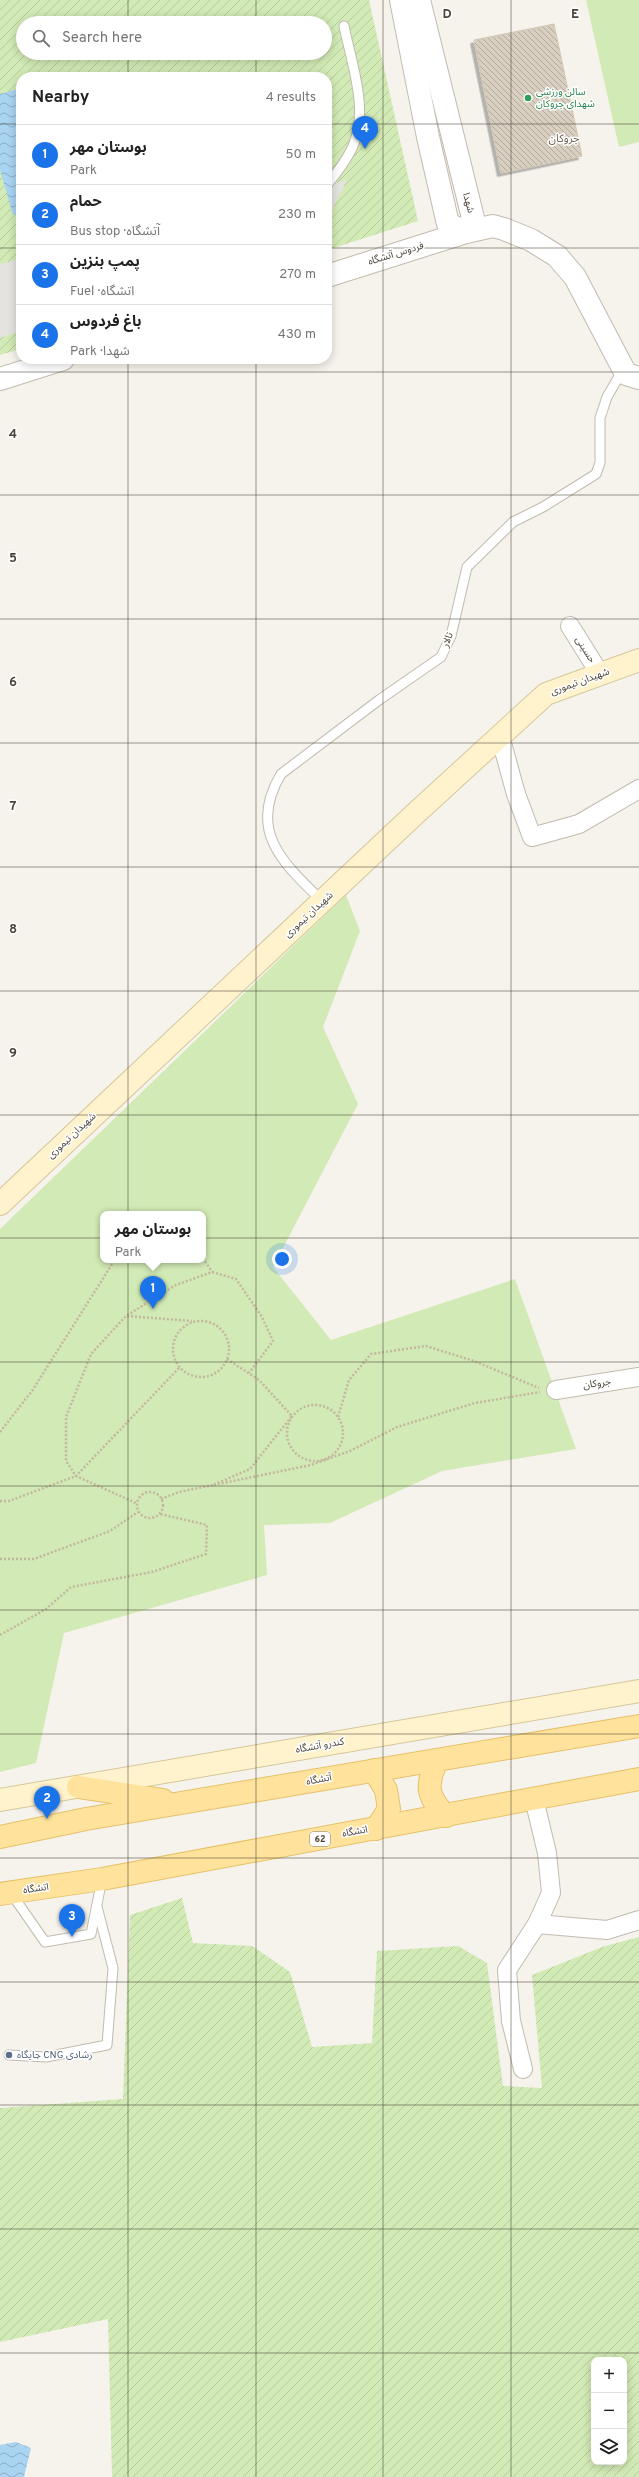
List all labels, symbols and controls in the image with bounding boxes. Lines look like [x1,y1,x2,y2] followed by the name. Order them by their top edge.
[442,7,452,23] text: D
[571,7,579,23] text: E
[16,16,332,60] search box
[30,27,52,49] icon: search
[62,29,142,48] text: Search here
[536,86,595,111] place label: سالن ورزشی شهدای جروکان
[32,87,89,109] text: Nearby
[266,90,316,106] text: 4 results
[523,93,533,103] marker: سالن ورزشی شهدای جروکان
[352,116,378,149] pin: 4
[548,132,580,146] district label: جروکان
[70,139,147,158] text: بوستان مهر
[42,147,48,163] text: 1
[286,147,316,163] text: 50 m
[70,163,97,179] text: Park
[459,191,477,215] street label: شهدا
[70,193,102,212] text: حمام
[41,207,49,223] text: 2
[278,207,316,223] text: 230 m
[70,224,160,240] text: Bus stop · آتشگاه
[367,239,426,269] street label: فردوس آتشگاه
[70,253,140,272] text: پمپ بنزین
[41,267,49,283] text: 3
[279,267,316,283] text: 270 m
[70,284,134,300] text: Fuel · اتشگاه
[70,313,141,332] text: باغ فردوس
[41,327,49,343] text: 4
[278,327,316,343] text: 430 m
[70,344,130,360] text: Park · شهدا
[9,427,17,443] text: 4
[9,551,17,567] text: 5
[439,630,457,650] street label: تالار
[572,634,598,666] street label: حسینی
[549,665,612,699] street label: شهیدان تیموری
[9,675,17,691] text: 6
[10,799,17,815] text: 7
[282,889,336,941] street label: شهیدان تیموری
[9,922,17,938] text: 8
[9,1046,17,1062] text: 9
[45,1110,99,1162] street label: شهیدان تیموری
[100,1211,206,1263] popup
[115,1221,191,1240] text: بوستان مهر
[115,1245,142,1261] text: Park
[272,1249,292,1269] your location
[140,1276,166,1309] pin: 1
[582,1376,612,1392] street label: جروکان
[295,1735,346,1757] street label: کندرو آتشگاه
[305,1771,334,1789] street label: آتشگاه
[34,1786,60,1819] pin: 2
[341,1823,369,1841] street label: اتشگاه
[310,1832,330,1846] road number: 62
[22,1881,50,1897] street label: اتشگاه
[59,1904,85,1937] pin: 3
[17,2049,93,2062] place label: جایگاه CNG رشادی
[4,2050,14,2060] marker: جایگاه CNG رشادی
[591,2357,627,2465] map controls
[591,2357,627,2393] button: +
[591,2393,627,2429] button: −
[591,2429,627,2465] button: layers

